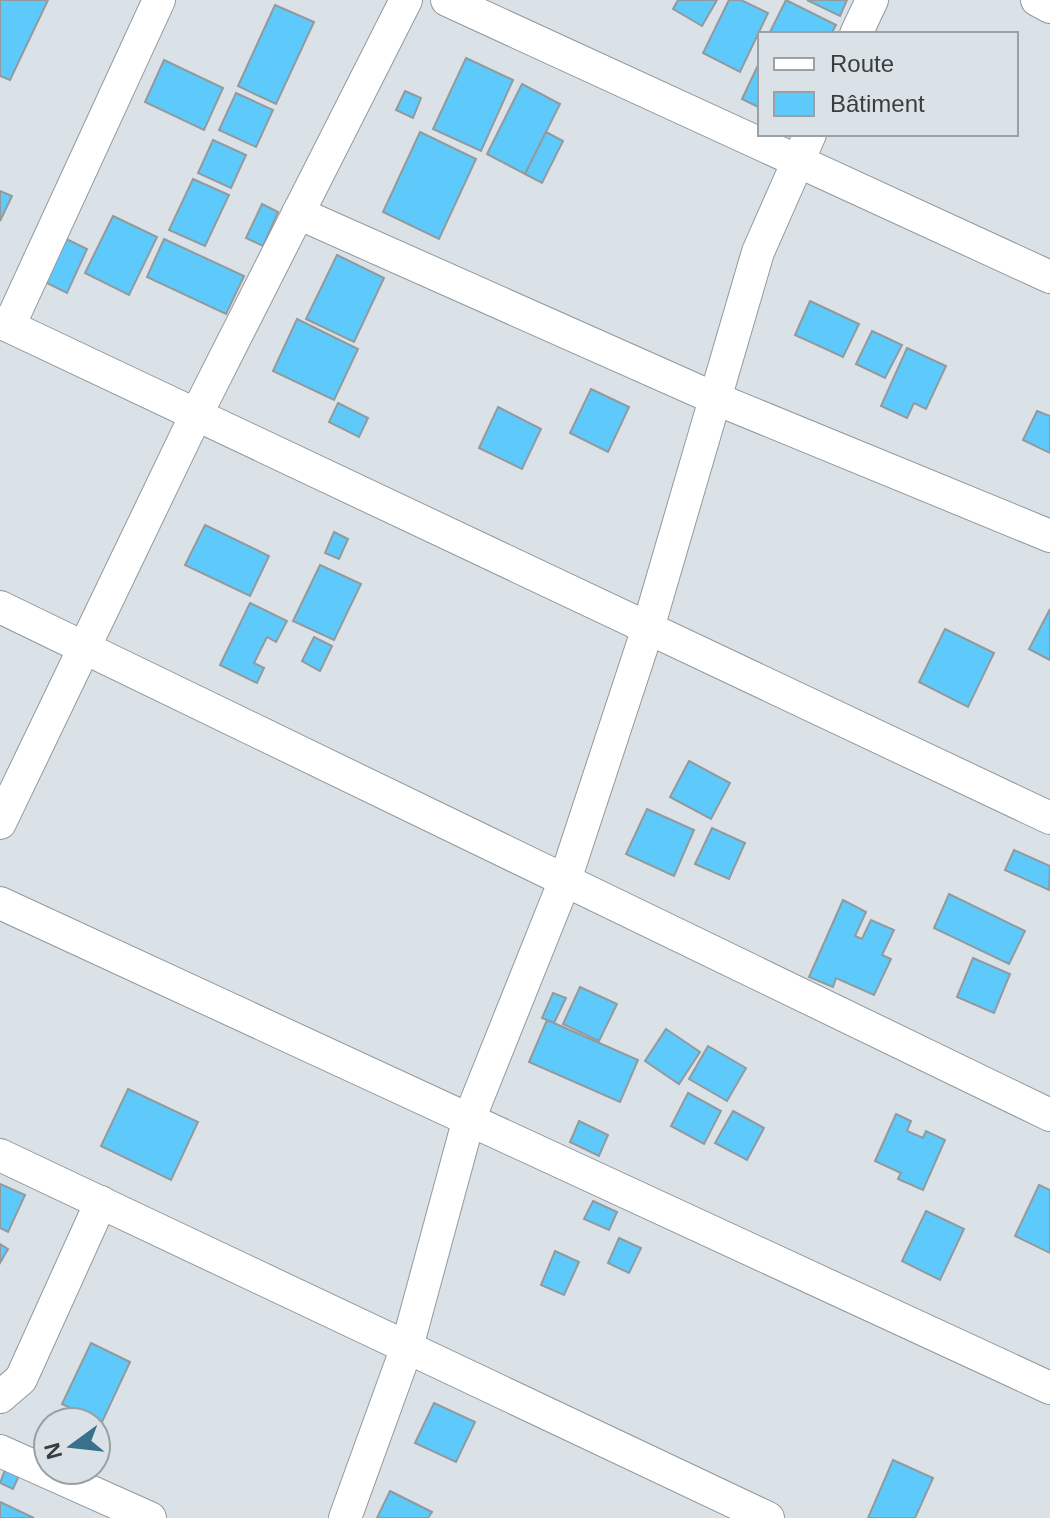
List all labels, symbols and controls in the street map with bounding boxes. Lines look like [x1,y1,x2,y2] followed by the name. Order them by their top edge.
[758,32,1018,136] legend
[830,50,894,77] text: Route
[830,90,925,117] text: Bâtiment
[32,1406,112,1486] north arrow
[39,1440,67,1462] text: N

